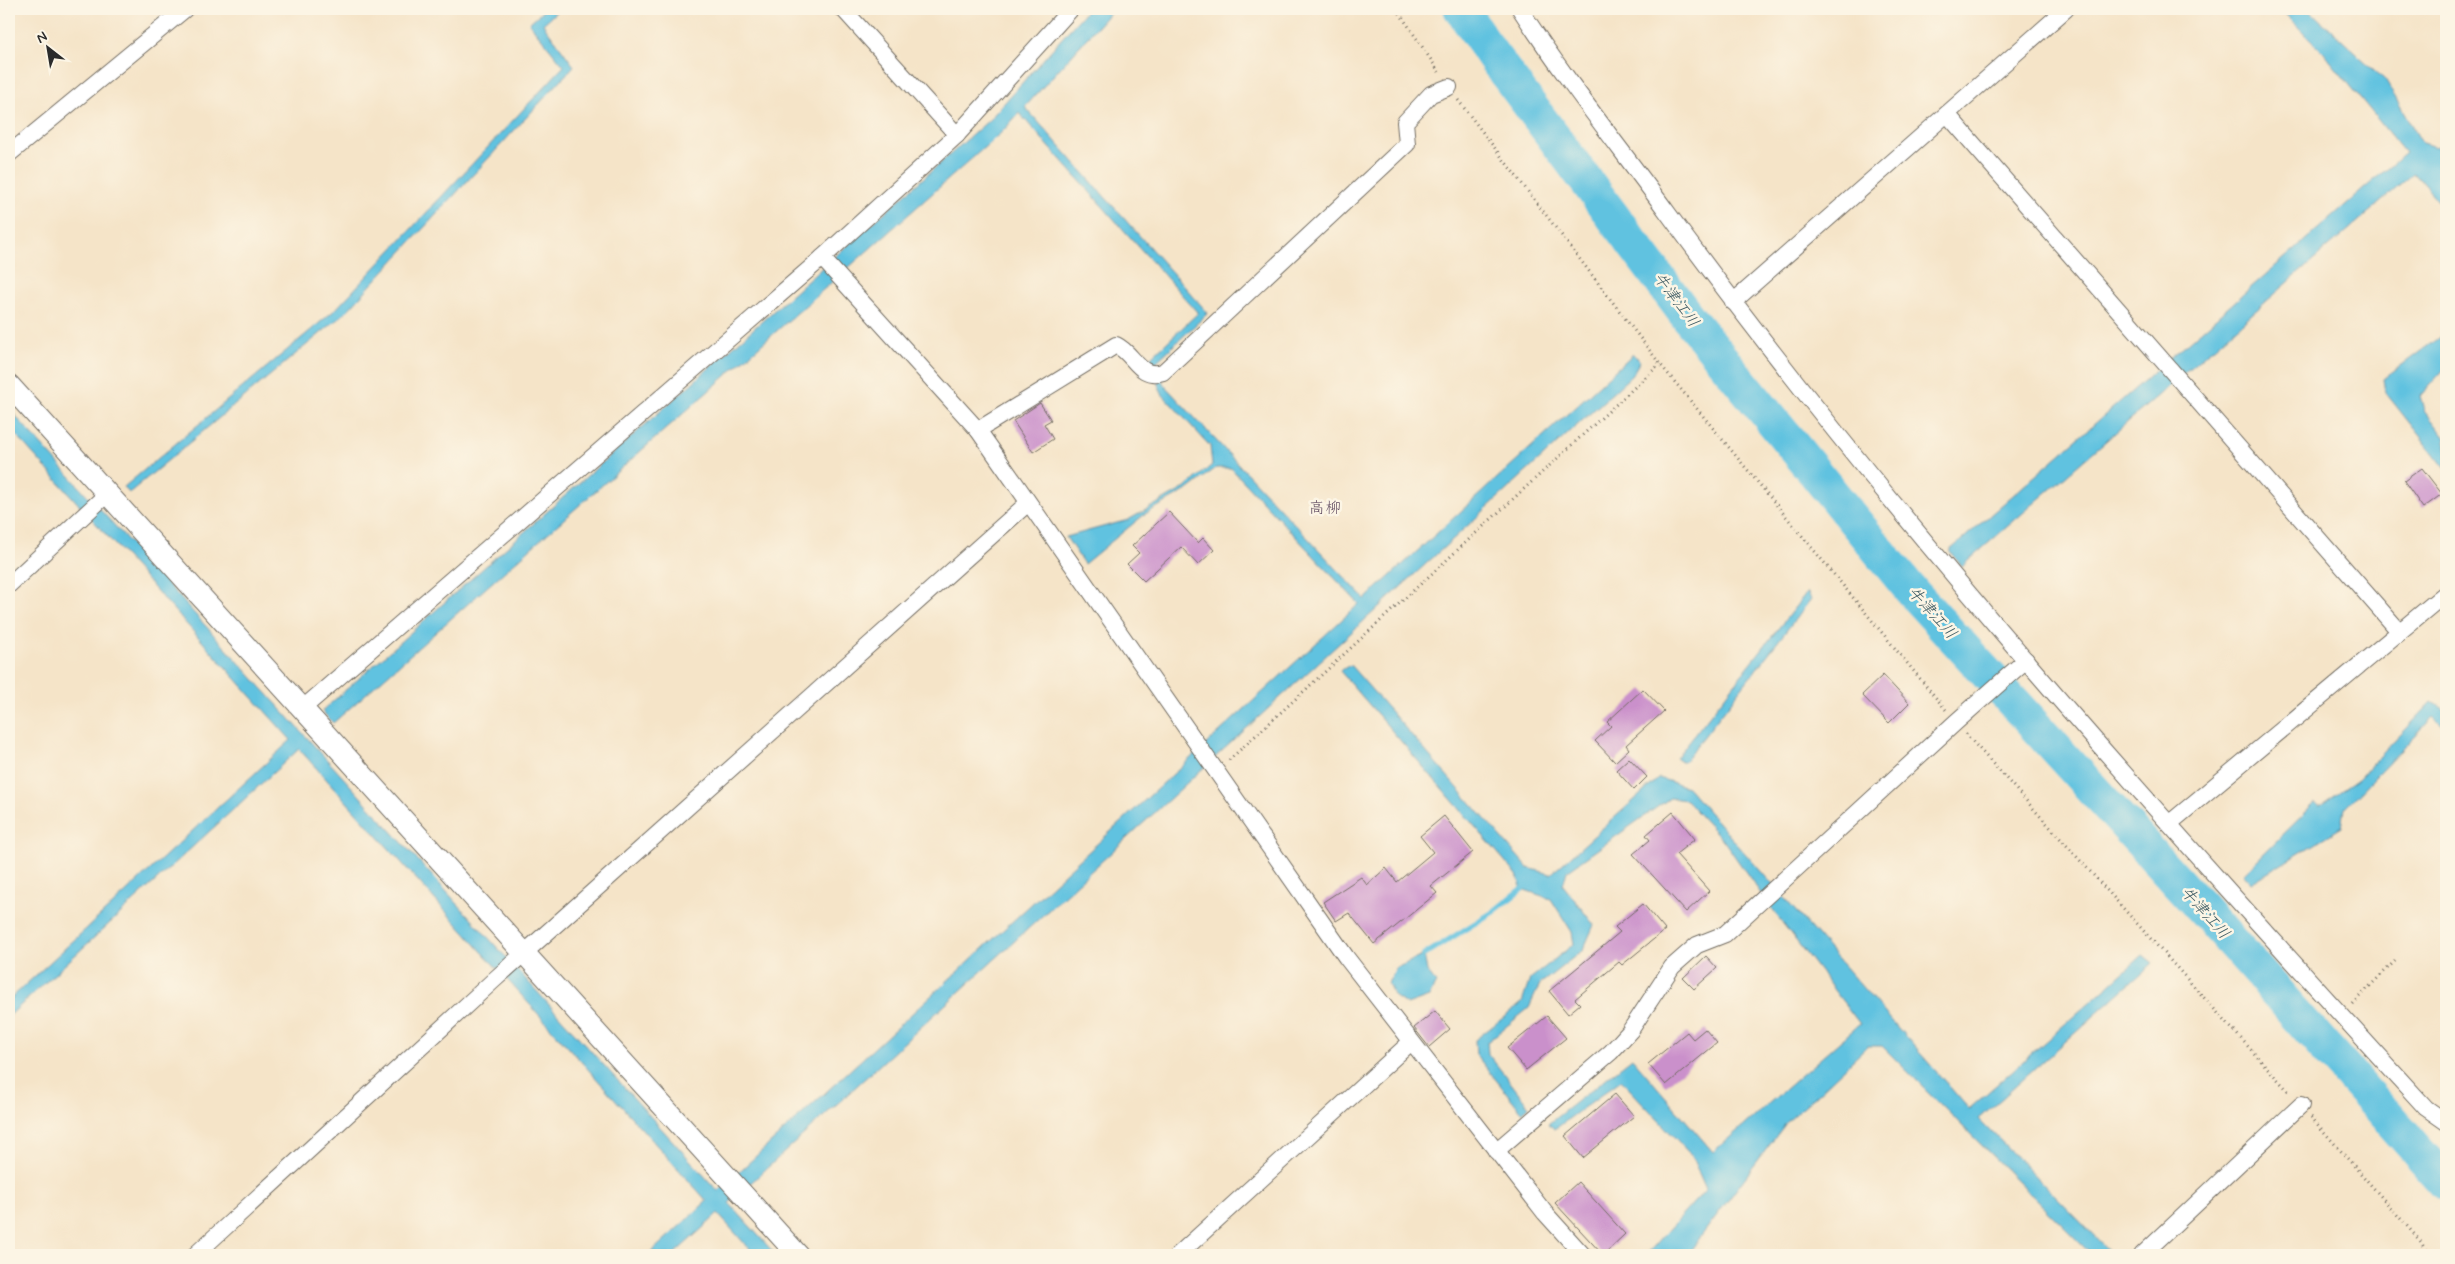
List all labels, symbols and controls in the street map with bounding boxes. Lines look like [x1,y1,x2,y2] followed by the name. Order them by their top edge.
[22,22,72,72] north arrow
[33,28,50,48] text: N
[1648,268,1704,332] water label: 牛津江川
[1309,498,1341,519] district label: 高柳
[1903,582,1961,644] water label: 牛津江川
[2176,882,2234,944] water label: 牛津江川

